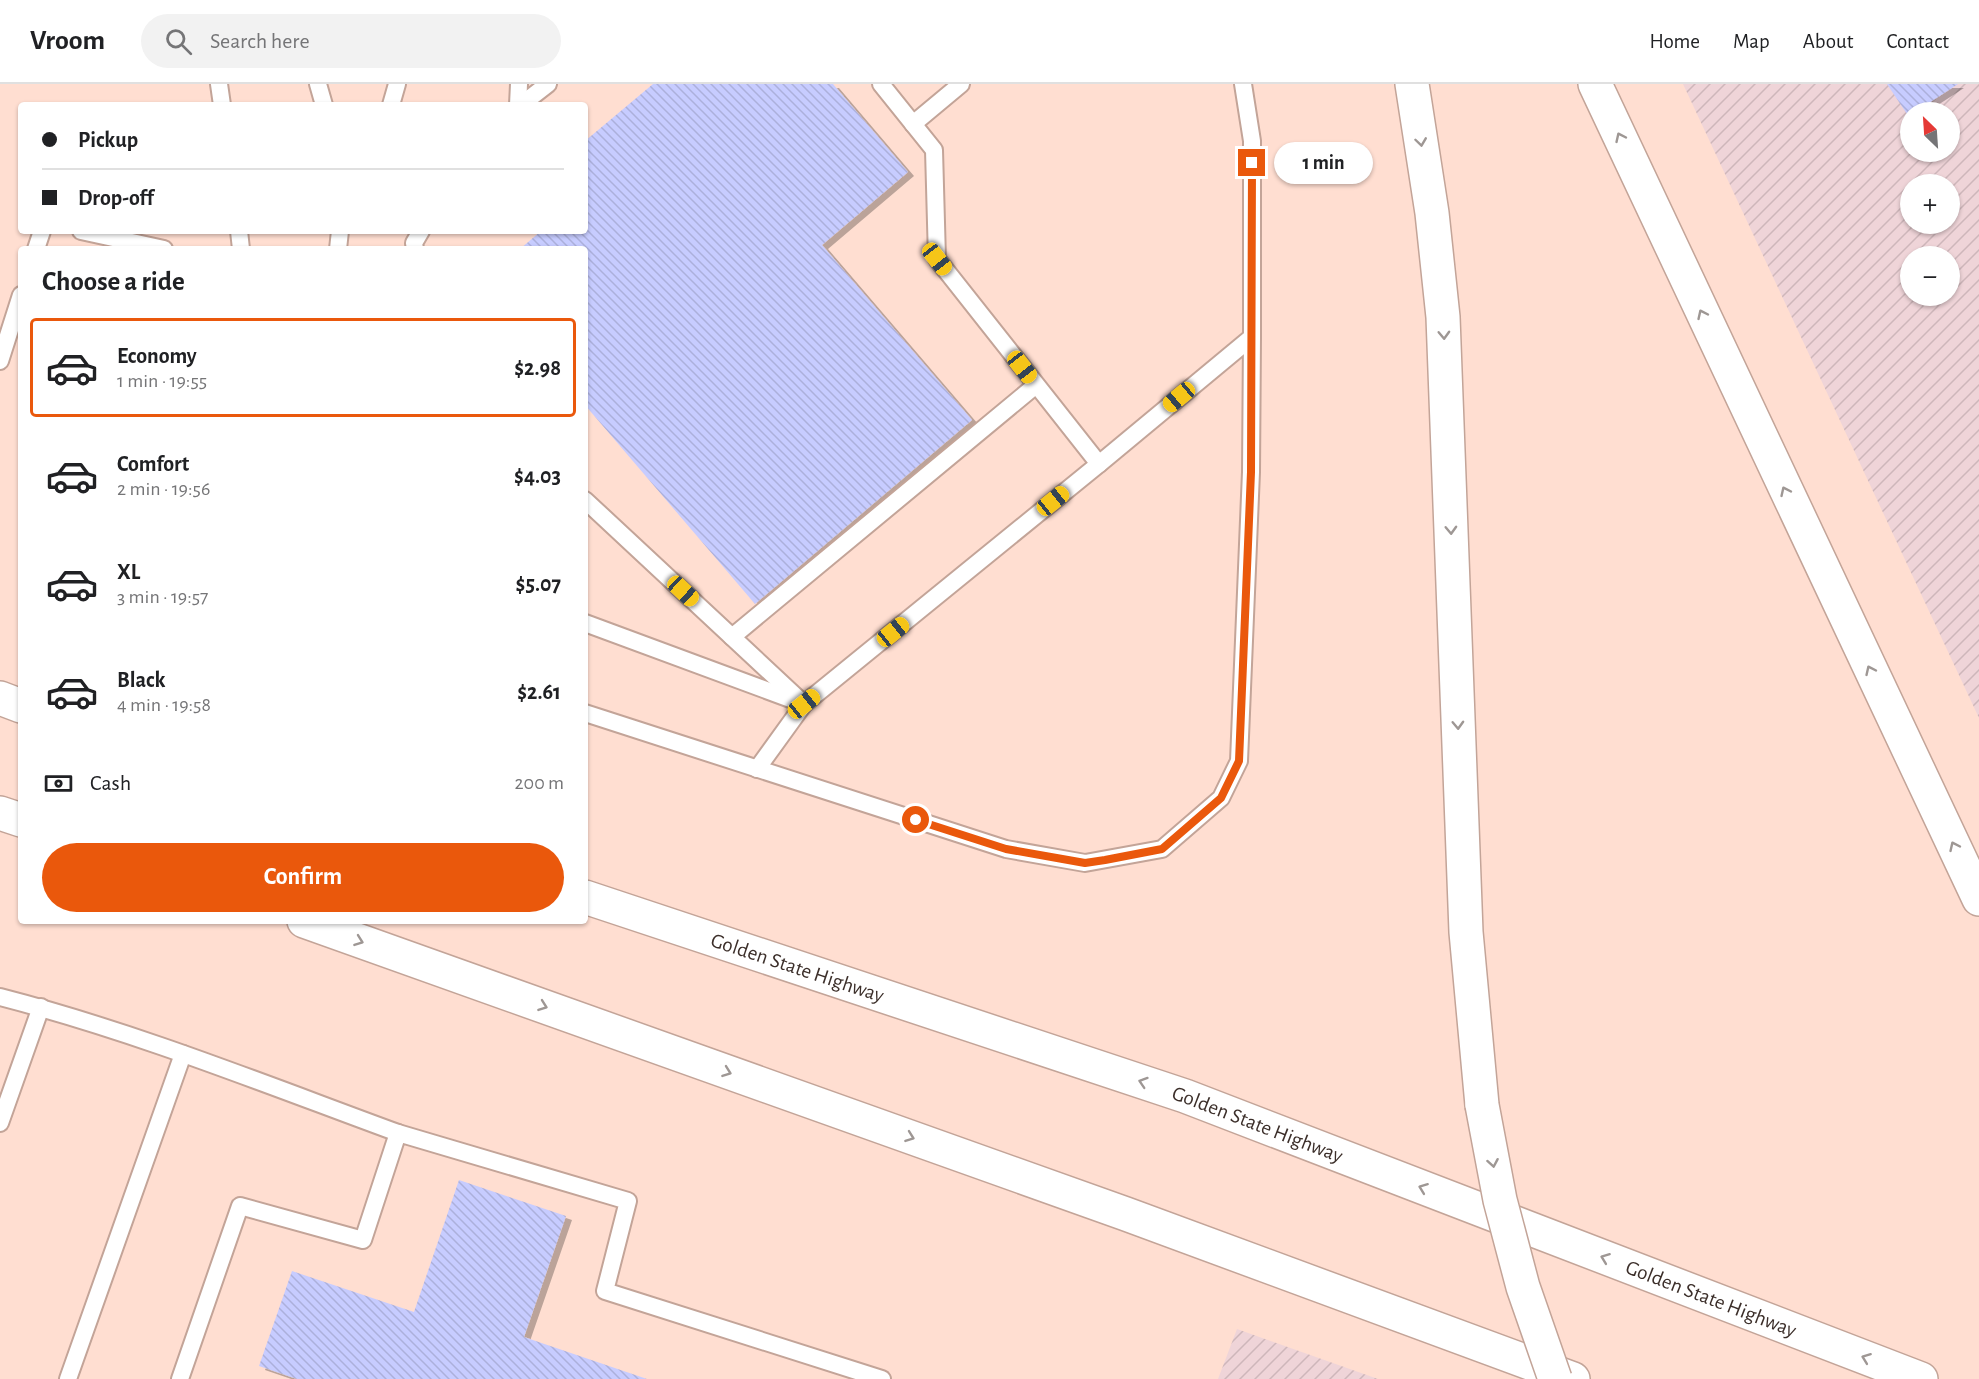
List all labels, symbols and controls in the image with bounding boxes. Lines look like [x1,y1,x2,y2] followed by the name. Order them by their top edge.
[141,14,561,68] search box
[162,25,195,58] icon: search
[30,27,105,55] text: Vroom
[210,30,310,52] text: Search here
[1649,31,1700,52] text: Home
[1733,31,1770,52] text: Map
[1803,31,1853,52] text: About
[1886,31,1949,52] text: Contact
[1900,102,1960,162] north arrow
[1900,102,1960,306] map controls
[78,129,138,151] text: Pickup
[1615,133,1627,144] one-way arrow
[1415,137,1427,146] one-way arrow
[1273,142,1372,184] callout: 1 min
[1238,149,1265,176] route end
[1302,153,1345,173] text: 1 min
[1900,174,1960,234] button: +
[78,187,154,209] text: Drop-off
[919,239,955,279] car
[1900,246,1960,306] button: −
[42,268,185,295] text: Choose a ride
[1698,309,1710,320] one-way arrow
[1437,331,1450,340] one-way arrow
[45,341,99,395] icon: car
[117,345,197,367] text: Economy
[1004,347,1040,387] car
[514,357,561,379] text: $2.98
[117,371,207,391] text: 1 min · 19:55
[1159,379,1199,415] car
[45,449,99,503] icon: car
[117,453,189,475] text: Comfort
[514,465,561,487] text: $4.03
[117,479,210,499] text: 2 min · 19:56
[1033,483,1073,519] car
[1780,486,1792,497] one-way arrow
[1445,526,1457,535] one-way arrow
[45,557,99,611] icon: car
[117,561,140,583] text: XL
[664,572,702,610] car
[516,573,561,595] text: $5.07
[117,587,208,607] text: 3 min · 19:57
[873,614,913,650] car
[45,665,99,719] icon: car
[1865,665,1877,676] one-way arrow
[117,669,165,691] text: Black
[517,681,561,703] text: $2.61
[784,686,824,722] car
[117,695,211,715] text: 4 min · 19:58
[1452,721,1465,730] one-way arrow
[42,767,75,800] icon: cash
[90,772,131,794] text: Cash
[514,773,564,793] text: 200 m
[902,806,929,833] route start
[1949,841,1961,852] one-way arrow
[42,843,564,912] button: Confirm
[708,929,887,1006] street label: Golden State Highway
[353,933,364,946] one-way arrow
[537,999,548,1012] one-way arrow
[721,1064,731,1077] one-way arrow
[1138,1077,1149,1089] one-way arrow
[1170,1082,1346,1166] street label: Golden State Highway
[904,1129,915,1142] one-way arrow
[1486,1157,1499,1167] one-way arrow
[1419,1183,1430,1195] one-way arrow
[1601,1253,1611,1266] one-way arrow
[1623,1256,1800,1341] street label: Golden State Highway
[1861,1353,1872,1365] one-way arrow

